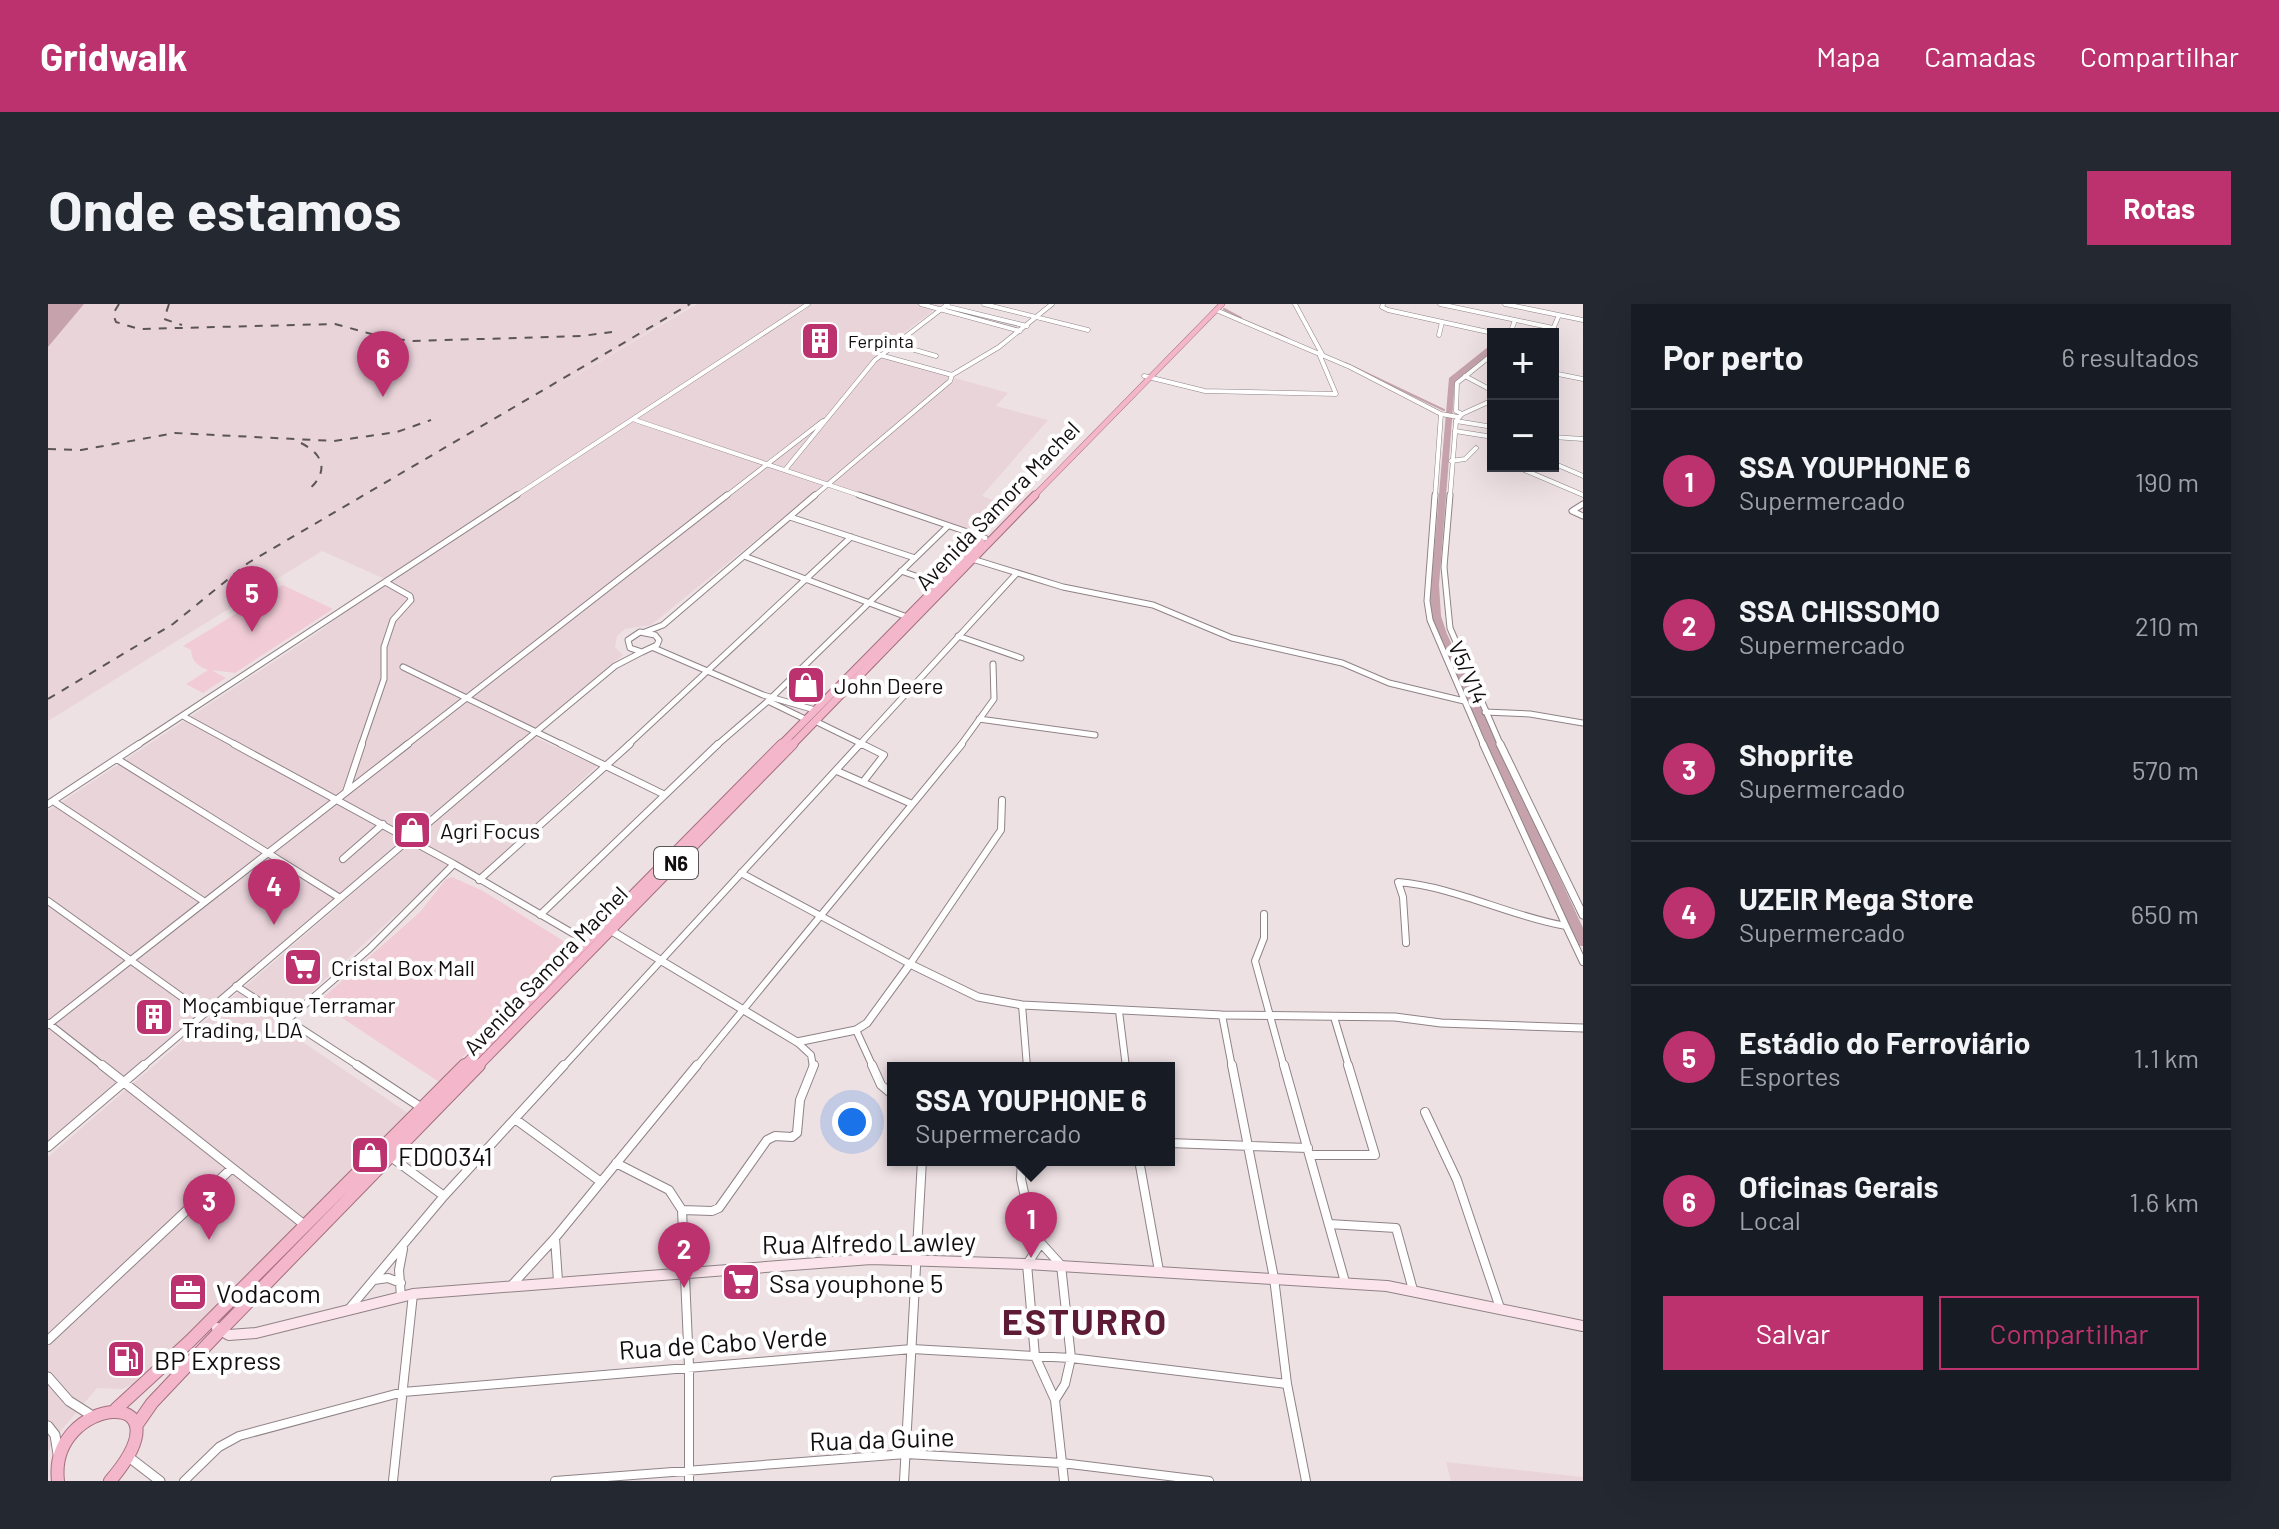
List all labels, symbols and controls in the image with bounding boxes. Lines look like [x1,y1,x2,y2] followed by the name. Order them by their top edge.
[40,33,187,79] text: Gridwalk
[1816,39,1880,73] text: Mapa
[1924,39,2036,73] text: Camadas
[2080,39,2239,73] text: Compartilhar
[2087,171,2231,245] button: Rotas
[48,175,402,242] text: Onde estamos
[799,320,841,362] building icon: Ferpinta
[1487,328,1559,472] map controls
[1487,328,1559,400] button: +
[848,330,914,352] place label: Ferpinta
[357,331,409,397] pin: 6
[1663,336,1804,377] text: Por perto
[2061,341,2199,372] text: 6 resultados
[1487,400,1559,472] button: −
[910,415,1084,595] street label: Avenida Samora Machel
[1739,448,1971,484] text: SSA YOUPHONE 6
[1684,466,1694,497] text: 1
[2135,466,2199,497] text: 190 m
[1739,484,1905,515] text: Supermercado
[226,566,278,632] pin: 5
[1739,592,1940,628] text: SSA CHISSOMO
[1682,610,1696,641] text: 2
[2135,610,2199,641] text: 210 m
[1739,628,1905,659] text: Supermercado
[1444,637,1494,707] street label: V5/V14
[785,664,827,706] shop icon: John Deere
[834,672,943,698] place label: John Deere
[1739,736,1854,772] text: Shoprite
[1682,754,1696,785] text: 3
[2132,754,2199,785] text: 570 m
[1739,772,1905,803] text: Supermercado
[391,809,433,851] shop icon: Agri Focus
[440,817,540,843] place label: Agri Focus
[654,847,698,879] road number: N6
[248,859,300,925] pin: 4
[458,880,632,1060] street label: Avenida Samora Machel
[1739,880,1974,916] text: UZEIR Mega Store
[1681,898,1697,929] text: 4
[2131,898,2199,929] text: 650 m
[1739,916,1905,947] text: Supermercado
[282,946,324,988] supermarket icon: Cristal Box Mall
[331,954,475,980] place label: Cristal Box Mall
[182,991,396,1042] place label: Moçambique Terramar Trading, LDA
[133,996,175,1038] building icon: Moçambique Terramar Trading, LDA
[1739,1024,2031,1060] text: Estádio do Ferroviário
[1682,1042,1696,1073] text: 5
[2134,1042,2199,1073] text: 1.1 km
[1739,1060,1841,1091] text: Esportes
[887,1062,1175,1166] popup
[915,1081,1147,1117] text: SSA YOUPHONE 6
[832,1102,872,1142] your location
[915,1117,1082,1148] text: Supermercado
[349,1134,391,1176] shop icon: FD00341
[398,1140,493,1171] place label: FD00341
[1739,1168,1939,1204] text: Oficinas Gerais
[183,1174,235,1240] pin: 3
[1682,1186,1696,1217] text: 6
[2130,1186,2199,1217] text: 1.6 km
[1005,1192,1057,1258] pin: 1
[1739,1204,1801,1235] text: Local
[658,1222,710,1288] pin: 2
[762,1225,976,1259] street label: Rua Alfredo Lawley
[720,1261,762,1303] supermarket icon: Ssa youphone 5
[769,1267,943,1298] place label: Ssa youphone 5
[167,1271,209,1313] office icon: Vodacom
[216,1277,321,1308] place label: Vodacom
[1663,1296,1923,1370] button: Salvar
[1939,1296,2199,1370] button: Compartilhar
[1002,1299,1168,1342] district label: ESTURRO
[618,1319,828,1365] street label: Rua de Cabo Verde
[105,1338,147,1380] fuel station icon: BP Express
[154,1344,281,1375] place label: BP Express
[809,1420,955,1456] street label: Rua da Guine

